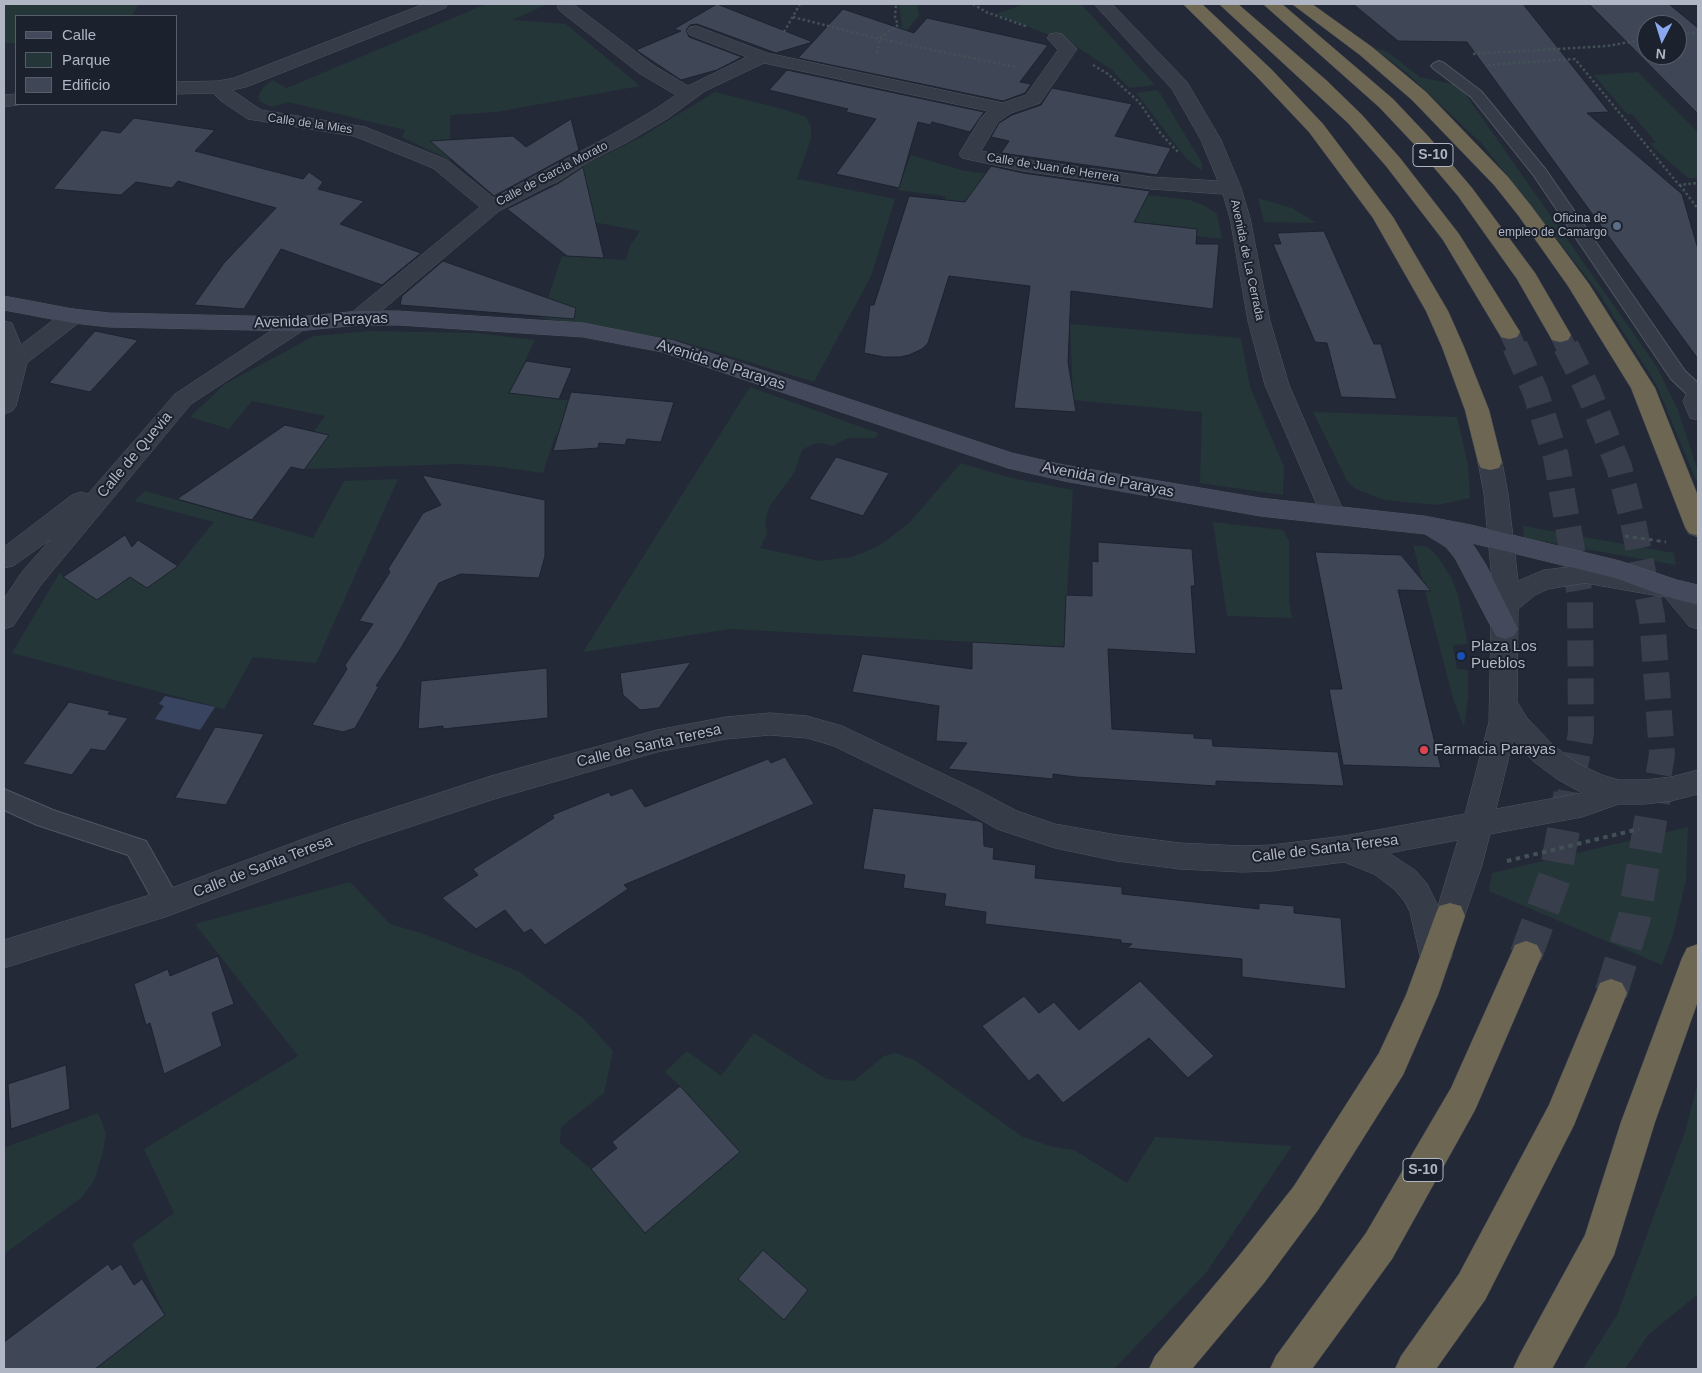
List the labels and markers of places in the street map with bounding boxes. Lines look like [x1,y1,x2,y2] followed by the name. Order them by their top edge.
[1498,212,1607,240] place label: Oficina de empleo de Camargo
[1611,220,1623,232] marker: Oficina de empleo de Camargo
[1471,638,1537,673] place label: Plaza Los Pueblos
[1455,650,1467,662] marker: Plaza Los Pueblos
[1434,741,1556,759] place label: Farmacia Parayas
[1418,744,1430,756] marker: Farmacia Parayas

